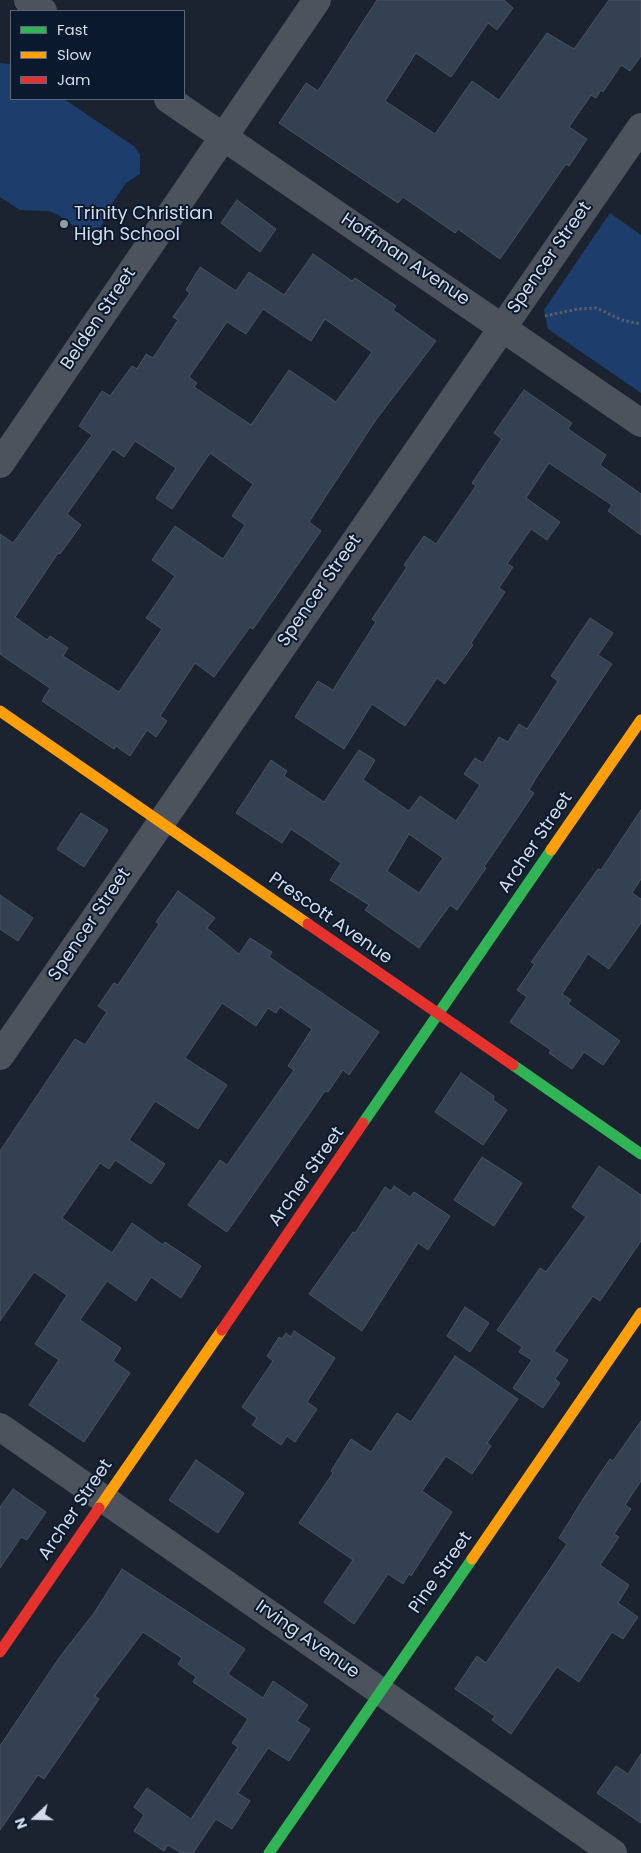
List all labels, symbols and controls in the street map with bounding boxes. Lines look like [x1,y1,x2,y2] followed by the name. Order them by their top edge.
[10,10,185,100] legend
[57,19,88,40] text: Fast
[57,44,91,65] text: Slow
[57,69,91,90] text: Jam
[503,198,597,318] street label: Spencer Street
[74,203,213,245] place label: Trinity Christian High School
[337,209,473,311] street label: Hoffman Avenue
[58,218,70,230] marker: Trinity Christian High School
[57,264,141,374] street label: Belden Street
[273,531,367,651] street label: Spencer Street
[494,789,578,897] street label: Archer Street
[44,864,136,986] street label: Spencer Street
[264,868,396,970] street label: Prescott Avenue
[265,1123,349,1231] street label: Archer Street
[34,1456,118,1564] street label: Archer Street
[405,1528,477,1618] street label: Pine Street
[251,1596,363,1684] street label: Irving Avenue
[10,1793,60,1843] north arrow
[10,1815,32,1832] text: N

